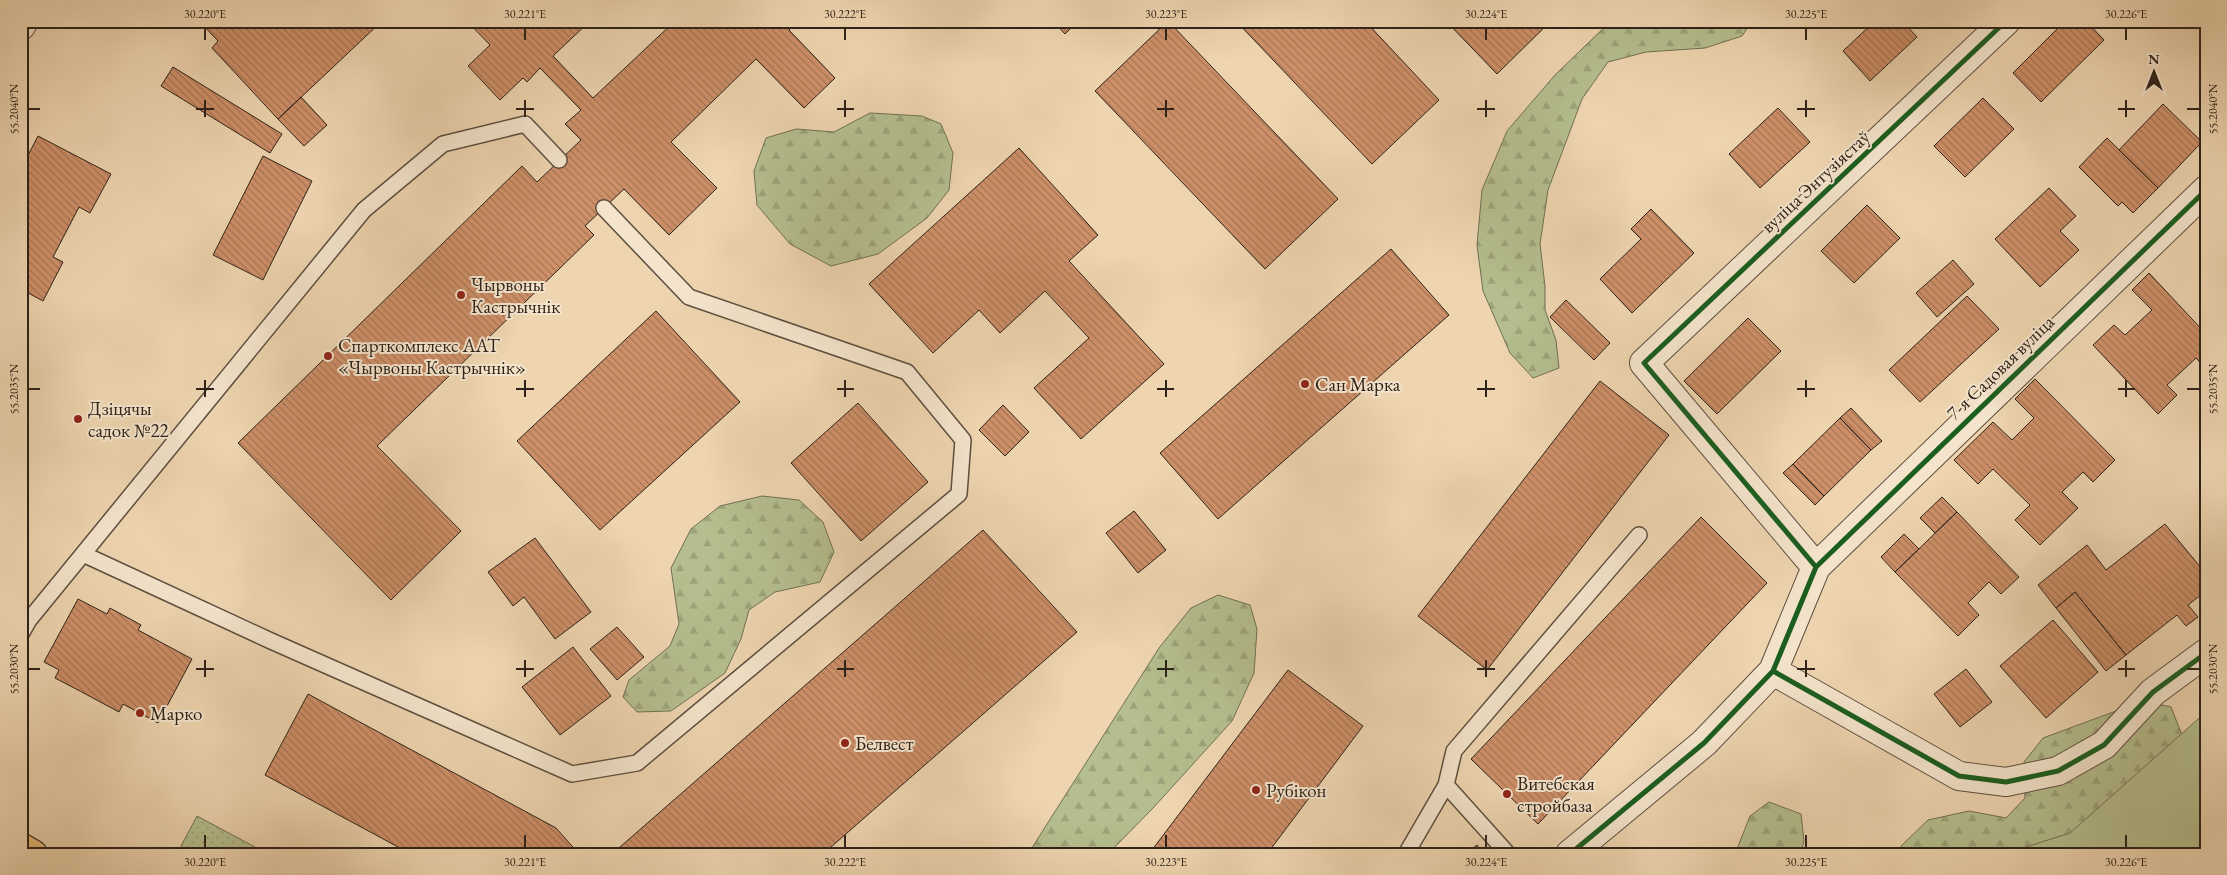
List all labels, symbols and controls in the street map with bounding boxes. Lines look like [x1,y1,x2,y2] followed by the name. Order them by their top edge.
[184,6,226,22] text: 30.220°E
[504,6,546,22] text: 30.221°E
[824,6,866,22] text: 30.222°E
[1145,6,1187,22] text: 30.223°E
[1465,6,1507,22] text: 30.224°E
[1785,6,1827,22] text: 30.225°E
[2105,6,2147,22] text: 30.226°E
[2130,48,2180,98] north arrow
[2148,50,2160,68] text: N
[6,83,22,134] text: 55.2040°N
[2205,83,2221,134] text: 55.2040°N
[1756,124,1876,238] street label: вуліца Энтузіястаў
[471,272,560,319] place label: Чырвоны Кастрычнік
[455,289,467,301] marker: Чырвоны Кастрычнік
[1941,309,2060,425] street label: 7-я Садовая вуліца
[338,333,526,380] place label: Спарткомплекс ААТ «Чырвоны Кастрычнік»
[322,350,334,362] marker: Спарткомплекс ААТ «Чырвоны Кастрычнік»
[6,363,22,414] text: 55.2035°N
[2205,363,2221,414] text: 55.2035°N
[1315,372,1401,397] place label: Сан Марка
[1299,378,1311,390] marker: Сан Марка
[88,396,169,443] place label: Дзіцячы садок №22
[72,413,84,425] marker: Дзіцячы садок №22
[6,643,22,694] text: 55.2030°N
[2205,643,2221,694] text: 55.2030°N
[150,701,202,726] place label: Марко
[134,707,146,719] marker: Марко
[855,731,914,756] place label: Белвест
[839,737,851,749] marker: Белвест
[1517,771,1595,818] place label: Витебская стройбаза
[1266,778,1327,803] place label: Рубікон
[1250,784,1262,796] marker: Рубікон
[1501,788,1513,800] marker: Витебская стройбаза
[184,854,226,870] text: 30.220°E
[504,854,546,870] text: 30.221°E
[824,854,866,870] text: 30.222°E
[1145,854,1187,870] text: 30.223°E
[1465,854,1507,870] text: 30.224°E
[1785,854,1827,870] text: 30.225°E
[2105,854,2147,870] text: 30.226°E

